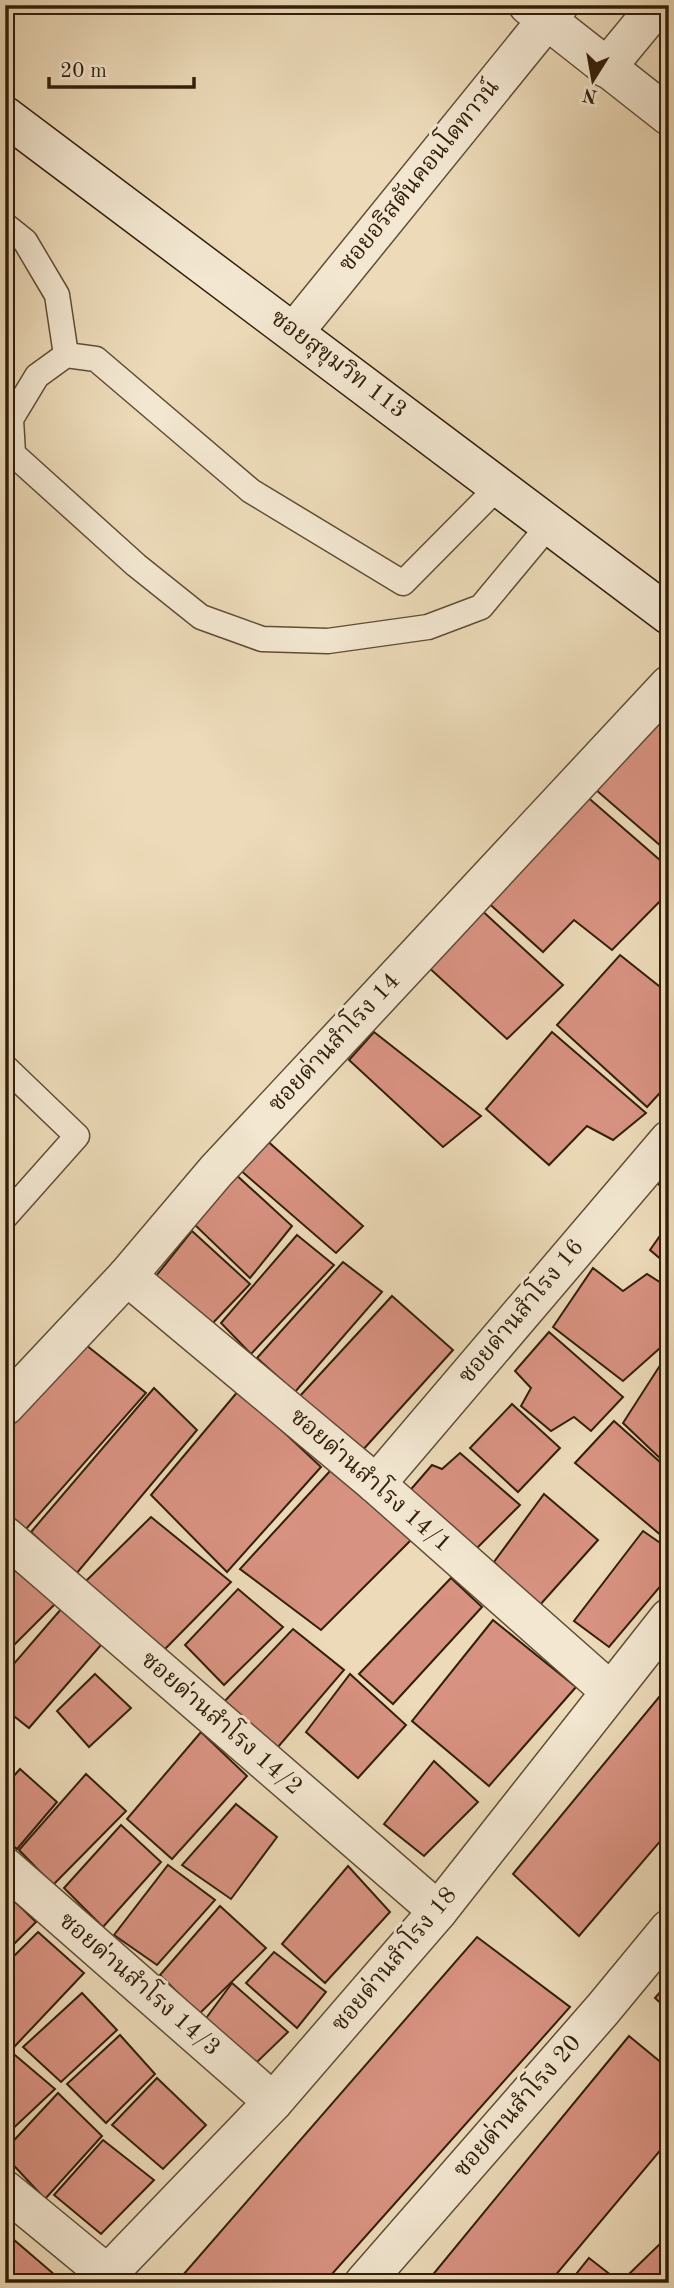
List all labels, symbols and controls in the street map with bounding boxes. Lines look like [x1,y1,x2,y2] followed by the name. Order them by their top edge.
[49,46,194,90] scale bar
[558,46,628,116] north arrow
[60,61,107,82] text: 20 m
[329,70,505,277] street label: ซอยอริสตันคอนโดทาวน์
[581,83,599,105] text: N
[265,305,412,425] street label: ซอยสุขุมวิท 113
[259,964,405,1117] street label: ซอยด่านสำโรง 14
[449,1230,589,1389] street label: ซอยด่านสำโรง 16
[285,1399,460,1557] street label: ซอยด่านสำโรง 14/1
[136,1642,311,1800] street label: ซอยด่านสำโรง 14/2
[322,1878,462,2037] street label: ซอยด่านสำโรง 18
[54,1903,229,2061] street label: ซอยด่านสำโรง 14/3
[444,2026,586,2183] street label: ซอยด่านสำโรง 20

